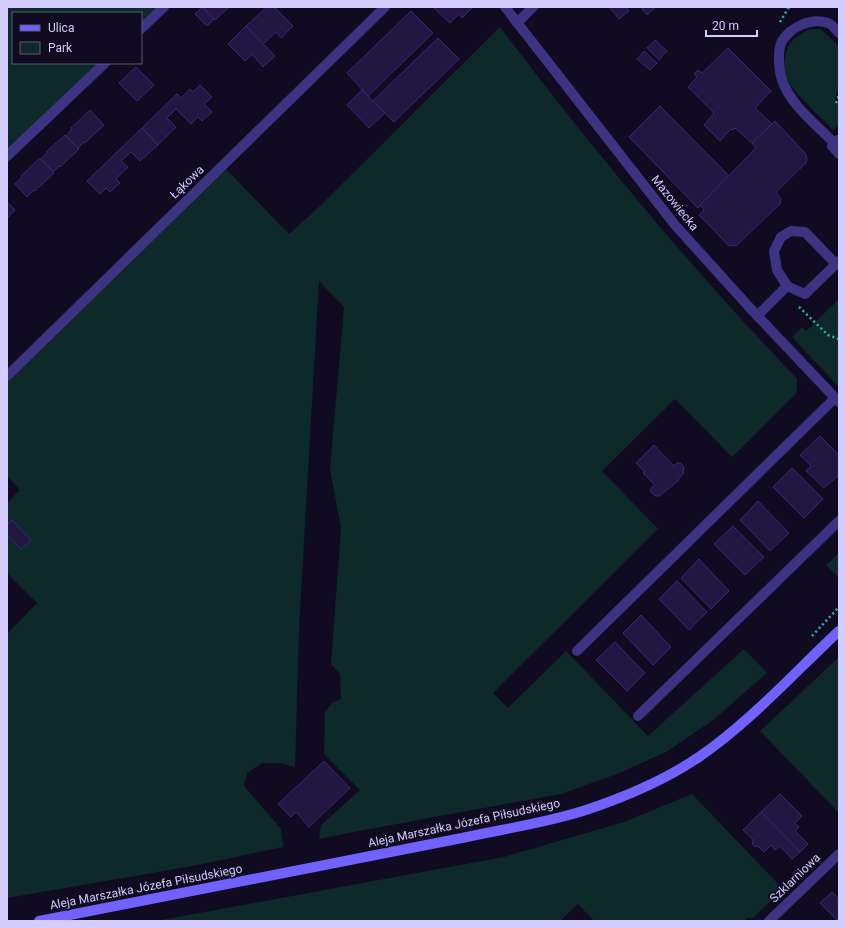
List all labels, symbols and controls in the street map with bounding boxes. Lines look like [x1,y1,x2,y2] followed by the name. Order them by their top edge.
[12,12,142,64] legend
[706,12,757,38] scale bar
[712,19,739,33] text: 20 m
[48,21,74,35] text: Ulica
[48,41,73,55] text: Park
[167,163,207,201] street label: Łąkowa
[649,173,701,233] street label: Mazowiecka
[367,796,561,850] street label: Aleja Marszałka Józefa Piłsudskiego
[767,851,823,905] street label: Szklarniowa
[49,861,244,913] street label: Aleja Marszałka Józefa Piłsudskiego

